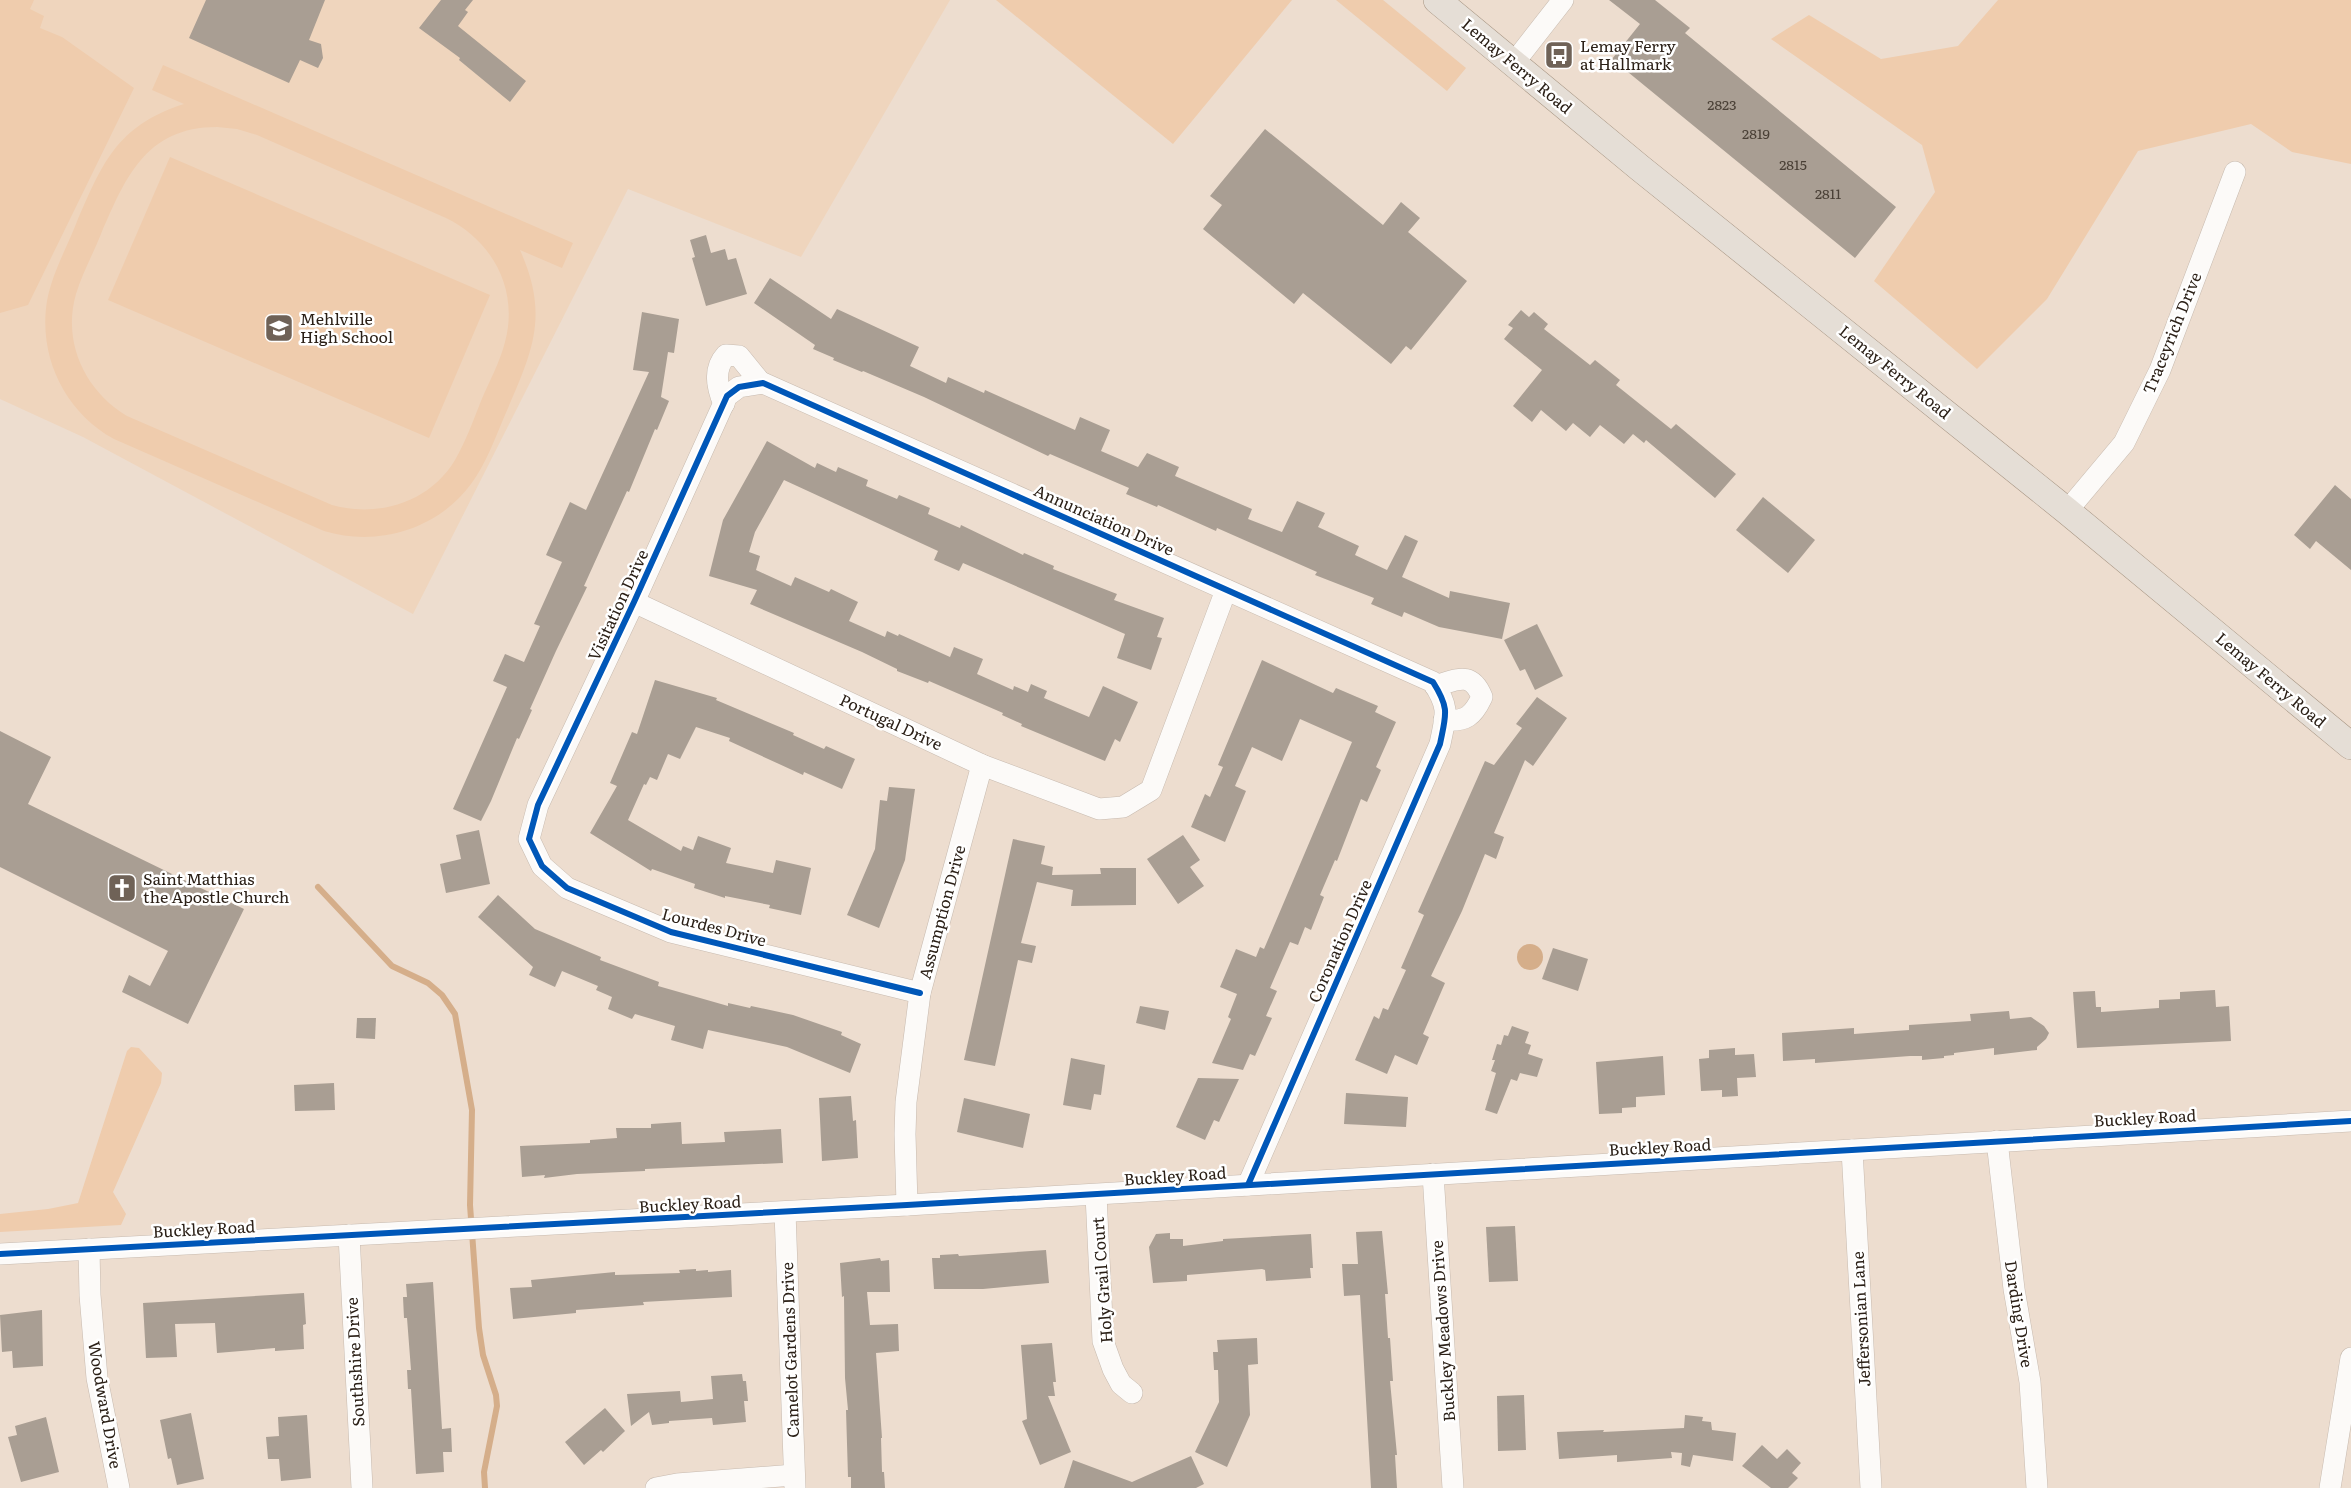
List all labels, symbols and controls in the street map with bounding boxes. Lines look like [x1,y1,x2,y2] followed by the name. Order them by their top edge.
[1457,12,1578,119] street label: Lemay Ferry Road
[1580,33,1676,75] place label: Lemay Ferry at Hallmark
[1543,39,1575,71] bus stop icon: Lemay Ferry at Hallmark
[1707,94,1737,114] house number: 2823
[1742,123,1770,143] house number: 2819
[1779,154,1807,174] house number: 2815
[1815,183,1841,203] house number: 2811
[2136,268,2206,397] street label: Traceyrich Drive
[300,306,393,348] place label: Mehlville High School
[263,312,295,344] school or university icon: Mehlville High School
[1835,319,1957,424] street label: Lemay Ferry Road
[1031,477,1178,561] street label: Annunciation Drive
[581,545,653,664] street label: Visitation Drive
[2211,626,2332,733] street label: Lemay Ferry Road
[836,687,947,755] street label: Portugal Drive
[912,842,970,982] street label: Assumption Drive
[143,866,290,908] place label: Saint Matthias the Apostle Church
[106,872,138,904] church icon: Saint Matthias the Apostle Church
[1301,875,1377,1006] street label: Coronation Drive
[659,901,769,951] street label: Lourdes Drive
[2093,1102,2197,1132] street label: Buckley Road
[1608,1131,1712,1161] street label: Buckley Road
[1123,1159,1227,1191] street label: Buckley Road
[638,1188,742,1218] street label: Buckley Road
[152,1213,256,1243] street label: Buckley Road
[1085,1216,1117,1344] street label: Holy Grail Court
[1424,1240,1460,1422] street label: Buckley Meadows Drive
[1844,1251,1876,1387] street label: Jeffersonian Lane
[2000,1259,2040,1369] street label: Darding Drive
[774,1262,804,1438] street label: Camelot Gardens Drive
[339,1297,369,1427] street label: Southshire Drive
[83,1339,129,1470] street label: Woodward Drive

